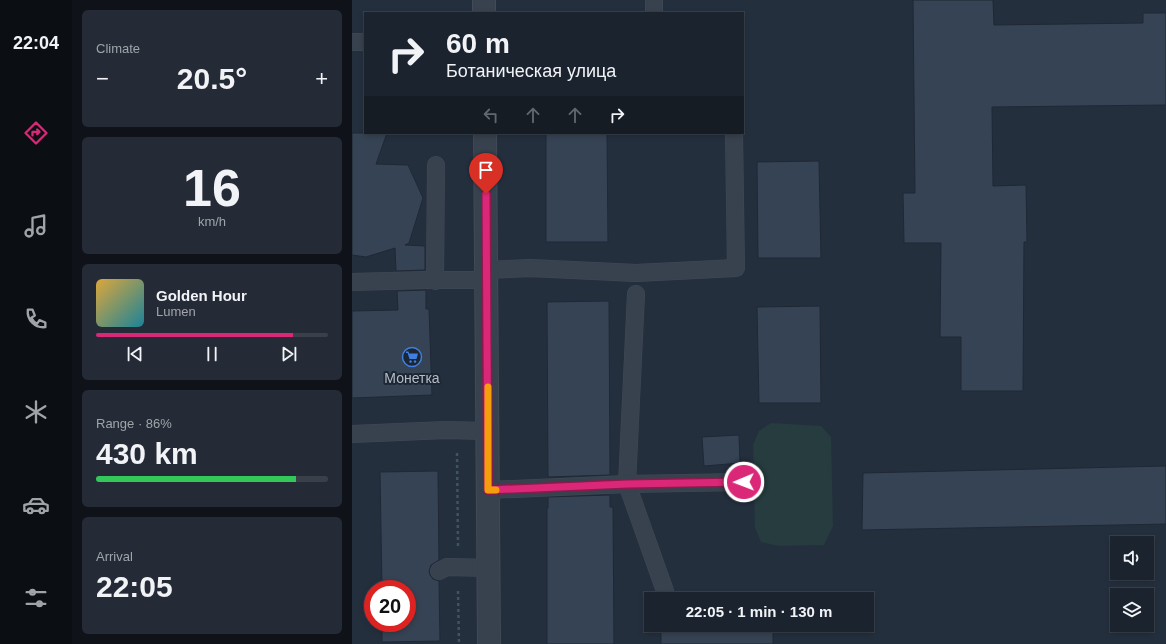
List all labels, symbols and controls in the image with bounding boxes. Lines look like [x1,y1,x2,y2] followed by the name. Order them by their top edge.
[380,28,432,80] icon: right
[446,28,510,59] text: 60 m
[13,33,59,53] text: 22:04
[96,41,140,56] text: Climate
[446,61,616,81] text: Ботаническая улица
[177,62,247,95] text: 20.5°
[96,66,109,91] text: −
[315,66,328,91] text: +
[480,104,502,126] icon: left
[522,104,544,126] icon: ahead
[564,104,586,126] icon: ahead
[606,104,628,126] icon: right
[22,119,50,147] icon: directions
[469,153,503,194] pin
[183,159,241,217] text: 16
[475,159,497,181] icon: arrive
[22,212,50,240] icon: music
[198,214,226,229] text: km/h
[156,287,247,304] text: Golden Hour
[156,304,196,319] text: Lumen
[22,305,50,333] icon: phone
[124,343,146,365] icon: previous
[201,343,223,365] icon: pause
[278,343,300,365] icon: next
[401,346,423,368] supermarket icon: Монетка
[384,370,440,386] place label: Монетка
[22,398,50,426] icon: climate
[96,416,172,431] text: Range · 86%
[96,437,198,470] text: 430 km
[723,461,765,503] position arrow
[22,491,50,519] icon: car
[1110,536,1154,632] map controls
[1110,536,1154,580] button: sound
[96,549,133,564] text: Arrival
[96,570,173,603] text: 22:05
[364,580,416,632] speed limit sign: 20
[22,584,50,612] icon: filters
[1110,588,1154,632] button: layers
[686,603,832,620] text: 22:05 · 1 min · 130 m

